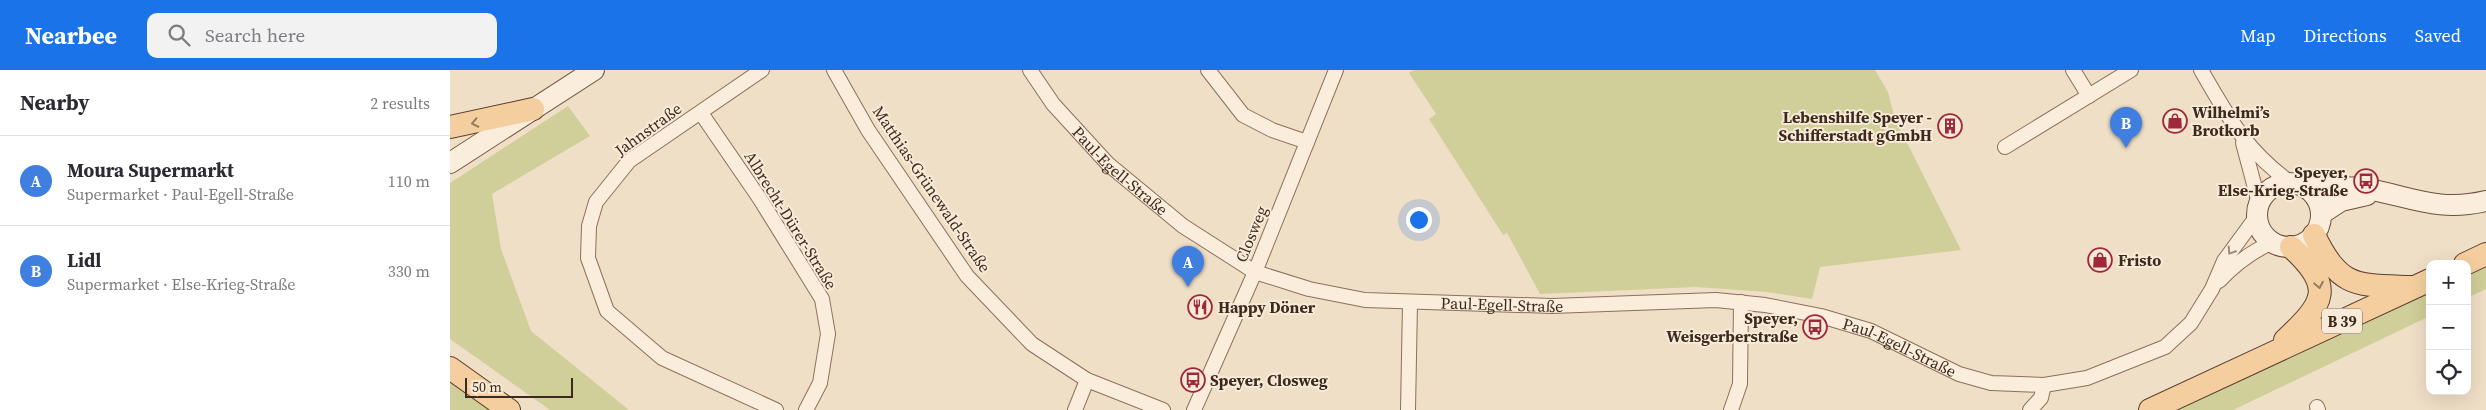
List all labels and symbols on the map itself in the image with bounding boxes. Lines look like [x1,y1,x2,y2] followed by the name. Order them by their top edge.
[609,97,686,161] street label: Jahnstraße
[868,101,996,277] street label: Matthias-Grünewald-Straße
[2192,101,2270,141] place label: Wilhelmi’s Brotkorb
[1778,106,1932,146] place label: Lebenshilfe Speyer - Schifferstadt gGmbH
[2110,107,2142,148] pin: B
[2162,108,2188,134] shop icon: Wilhelmi’s Brotkorb
[1937,113,1963,139] building icon: Lebenshilfe Speyer - Schifferstadt gGmbH
[470,117,479,128] one-way arrow
[1068,121,1173,220] street label: Paul-Egell-Straße
[740,147,842,293] street label: Albrecht-Dürer-Straße
[2218,161,2348,201] place label: Speyer, Else-Krieg-Straße
[2353,168,2379,194] bus stop icon: Speyer, Else-Krieg-Straße
[1230,203,1272,265] street label: Closweg
[1406,207,1432,233] your location
[2228,245,2237,254] one-way arrow
[1172,246,1204,287] pin: A
[2087,247,2113,273] shop icon: Fristo
[2118,249,2161,271] place label: Fristo
[2313,280,2323,289] one-way arrow
[1440,291,1564,317] street label: Paul-Egell-Straße
[1187,294,1213,320] restaurant icon: Happy Döner
[1218,296,1316,318] place label: Happy Döner
[1666,307,1798,347] place label: Speyer, Weisgerberstraße
[2322,308,2362,334] road number: B 39
[1840,312,1960,382] street label: Paul-Egell-Straße
[1802,314,1828,340] bus stop icon: Speyer, Weisgerberstraße
[1180,367,1206,393] bus stop icon: Speyer, Closweg
[1210,369,1328,391] place label: Speyer, Closweg
[465,375,572,398] scale bar

